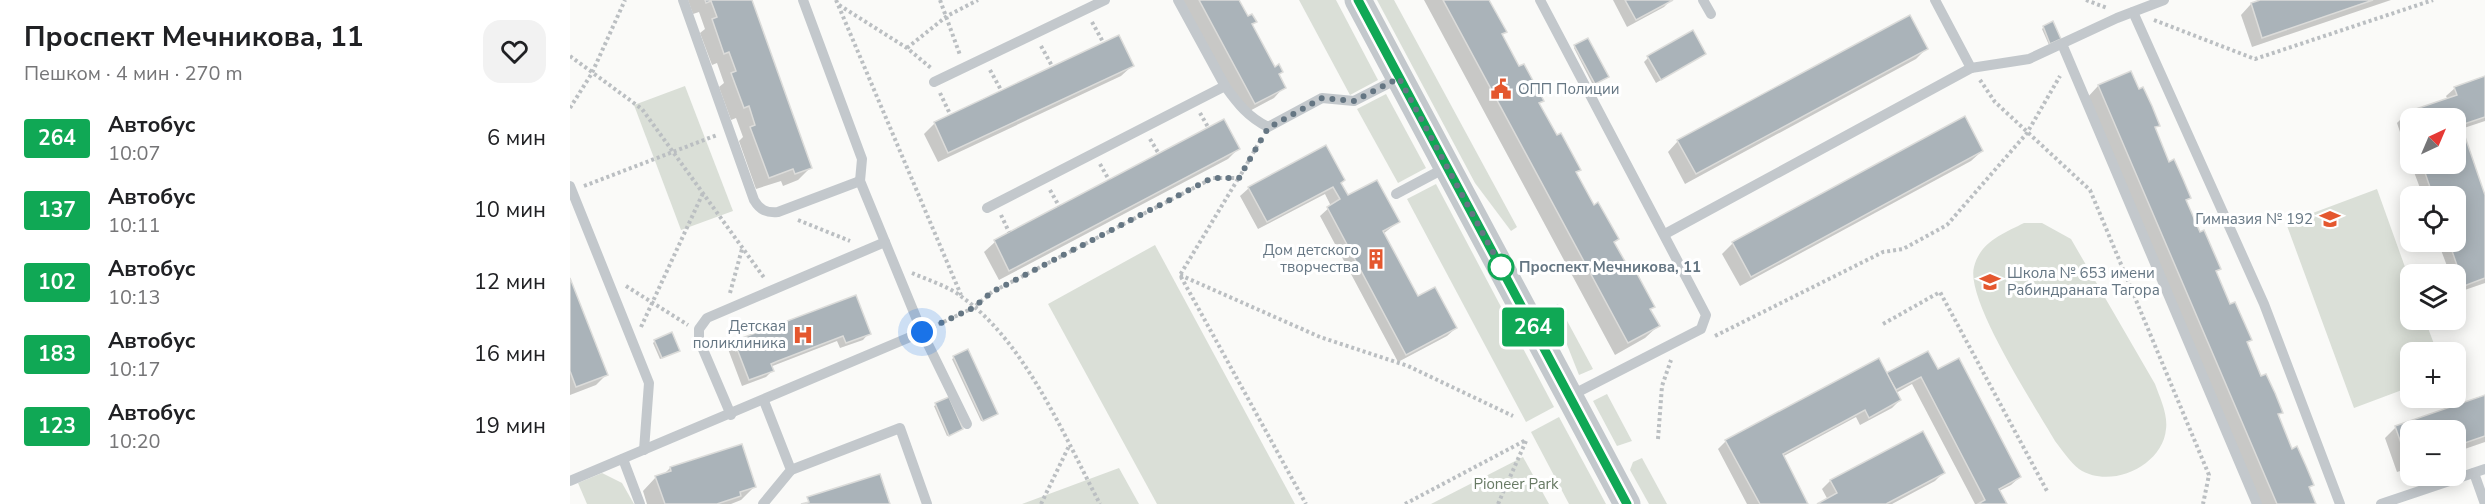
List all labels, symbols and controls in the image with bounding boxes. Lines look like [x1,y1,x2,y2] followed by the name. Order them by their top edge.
[24,18,364,56] text: Проспект Мечникова, 11
[483,20,546,83] button: heart
[24,60,243,87] text: Пешком · 4 мин · 270 m
[1489,77,1513,101] public building icon: ОПП Полиции
[1518,79,1620,99] place label: ОПП Полиции
[2400,108,2466,174] north arrow
[2400,108,2466,486] map controls
[108,110,196,140] text: Автобус
[487,123,546,153] text: 6 мин
[38,124,76,152] text: 264
[108,140,161,167] text: 10:07
[108,182,196,212] text: Автобус
[2400,186,2466,252] button: locate
[474,195,546,225] text: 10 мин
[38,196,76,224] text: 137
[2318,207,2342,231] school or university icon: Гимназия № 192
[2195,209,2313,229] place label: Гимназия № 192
[108,212,161,239] text: 10:11
[1263,240,1359,277] place label: Дом детского творчества
[1364,247,1388,271] building icon: Дом детского творчества
[108,254,196,284] text: Автобус
[1488,254,1514,280] marker: Проспект Мечникова, 11
[1519,257,1701,277] place label: Проспект Мечникова, 11
[2007,263,2160,300] place label: Школа № 653 имени Рабиндраната Тагора
[2400,264,2466,330] button: layers
[474,267,546,297] text: 12 мин
[38,268,76,296] text: 102
[1978,270,2002,294] school or university icon: Школа № 653 имени Рабиндраната Тагора
[108,284,161,311] text: 10:13
[1498,308,1568,346] line badge: 264
[1514,313,1552,341] text: 264
[693,316,786,353] place label: Детская поликлиника
[907,317,937,347] your location
[791,323,815,347] hospital icon: Детская поликлиника
[108,326,196,356] text: Автобус
[474,339,546,369] text: 16 мин
[38,340,76,368] text: 183
[2400,342,2466,408] button: +
[108,356,161,383] text: 10:17
[108,398,196,428] text: Автобус
[474,411,546,441] text: 19 мин
[38,412,76,440] text: 123
[2400,420,2466,486] button: −
[108,428,161,455] text: 10:20
[1474,474,1559,494] park label: Pioneer Park

